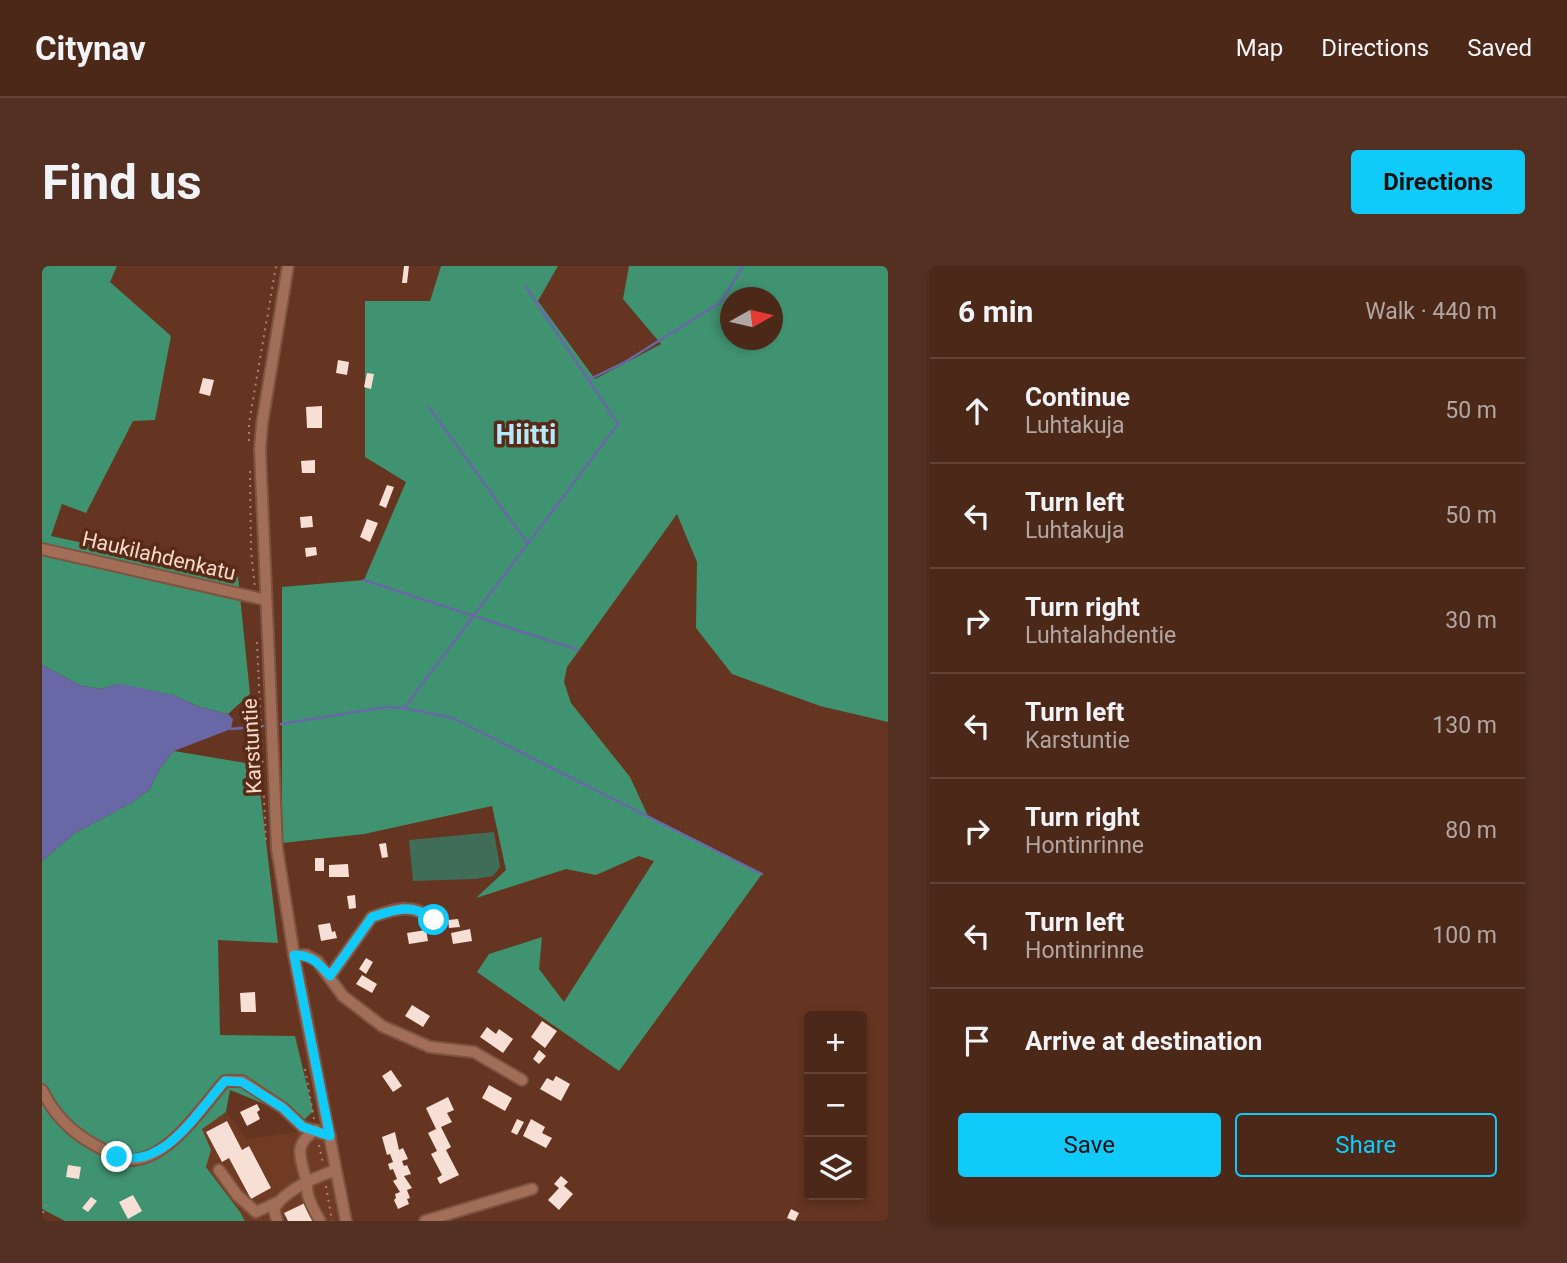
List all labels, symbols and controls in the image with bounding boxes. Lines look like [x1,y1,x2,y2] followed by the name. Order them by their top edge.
[35,29,146,68] text: Citynav
[1236,34,1283,62] text: Map
[1321,34,1429,62] text: Directions
[1467,34,1532,62] text: Saved
[1351,150,1525,214] button: Directions
[42,154,202,211] text: Find us
[720,287,783,350] north arrow
[958,294,1033,329] text: 6 min
[1365,298,1497,325] text: Walk · 440 m
[1025,382,1130,412] text: Continue
[958,392,996,430] icon: ahead
[1445,397,1497,424] text: 50 m
[1025,412,1125,439] text: Luhtakuja
[496,418,556,451] district label: Hiitti
[1025,487,1124,517] text: Turn left
[958,497,996,535] icon: left
[1445,502,1497,529] text: 50 m
[1025,517,1125,544] text: Luhtakuja
[80,527,238,585] street label: Haukilahdenkatu
[1025,592,1140,622] text: Turn right
[958,602,996,640] icon: right
[1445,607,1497,634] text: 30 m
[1025,622,1176,649] text: Luhtalahdentie
[1025,697,1124,727] text: Turn left
[238,698,266,794] street label: Karstuntie
[958,707,996,745] icon: left
[1432,712,1497,739] text: 130 m
[1025,727,1130,754] text: Karstuntie
[1025,802,1140,832] text: Turn right
[958,812,996,850] icon: right
[1445,817,1497,844] text: 80 m
[1025,832,1144,859] text: Hontinrinne
[418,904,449,935] route start
[1025,907,1124,937] text: Turn left
[958,917,996,955] icon: left
[1432,922,1497,949] text: 100 m
[1025,937,1144,964] text: Hontinrinne
[804,1011,867,1200] map controls
[804,1011,867,1074] button: +
[958,1022,996,1060] icon: arrive
[1025,1026,1262,1056] text: Arrive at destination
[804,1074,867,1137] button: −
[958,1113,1221,1177] button: Save
[1235,1113,1497,1177] button: Share
[804,1137,867,1200] button: layers
[101,1141,132,1172] route end

